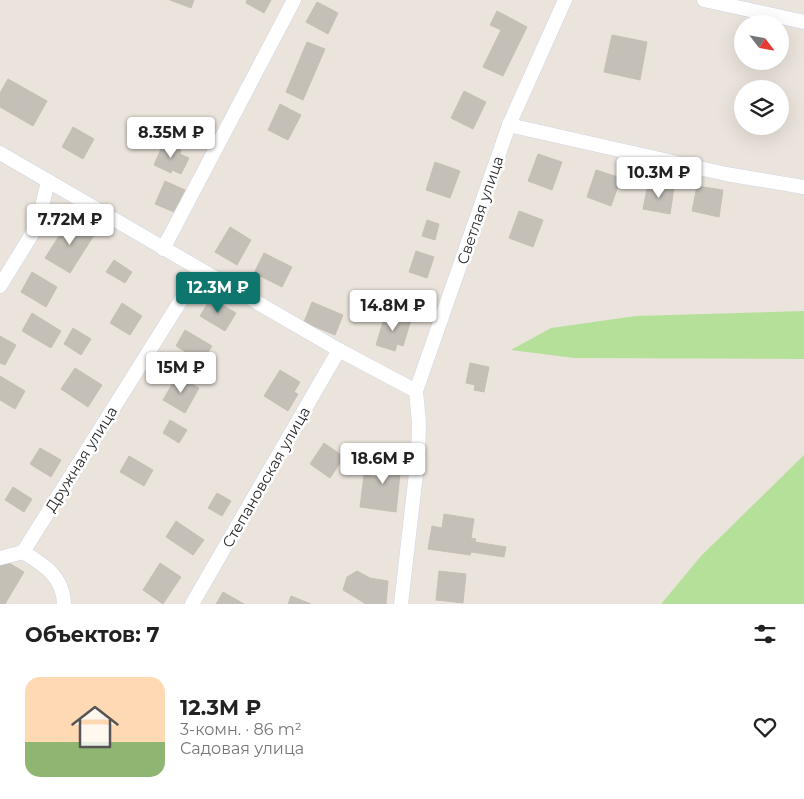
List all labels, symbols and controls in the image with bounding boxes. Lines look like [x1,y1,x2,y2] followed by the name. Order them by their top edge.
[734,15,789,70] north arrow
[734,15,789,135] map controls
[734,80,789,135] button: layers
[125,116,217,159] pin: 8.35M ₽
[138,123,204,142] text: 8.35M ₽
[453,153,507,267] street label: Светлая улица
[613,156,705,199] pin: 10.3M ₽
[628,163,690,182] text: 10.3M ₽
[24,204,116,246] pin: 7.72M ₽
[38,210,102,229] text: 7.72M ₽
[172,272,264,314] pin: 12.3M ₽
[187,278,249,297] text: 12.3M ₽
[347,290,439,332] pin: 14.8M ₽
[361,296,425,315] text: 14.8M ₽
[146,352,216,394] pin: 15M ₽
[157,358,205,377] text: 15M ₽
[41,403,121,515] street label: Дружная улица
[218,403,314,551] street label: Степановская улица
[337,442,429,485] pin: 18.6M ₽
[351,449,415,468] text: 18.6M ₽
[751,620,779,648] icon: filters
[25,622,160,647] text: Объектов: 7
[180,695,261,720] text: 12.3M ₽
[65,697,125,757] icon: home
[751,713,779,741] icon: heart
[180,720,302,739] text: 3-комн. · 86 m²
[180,739,304,758] text: Садовая улица

